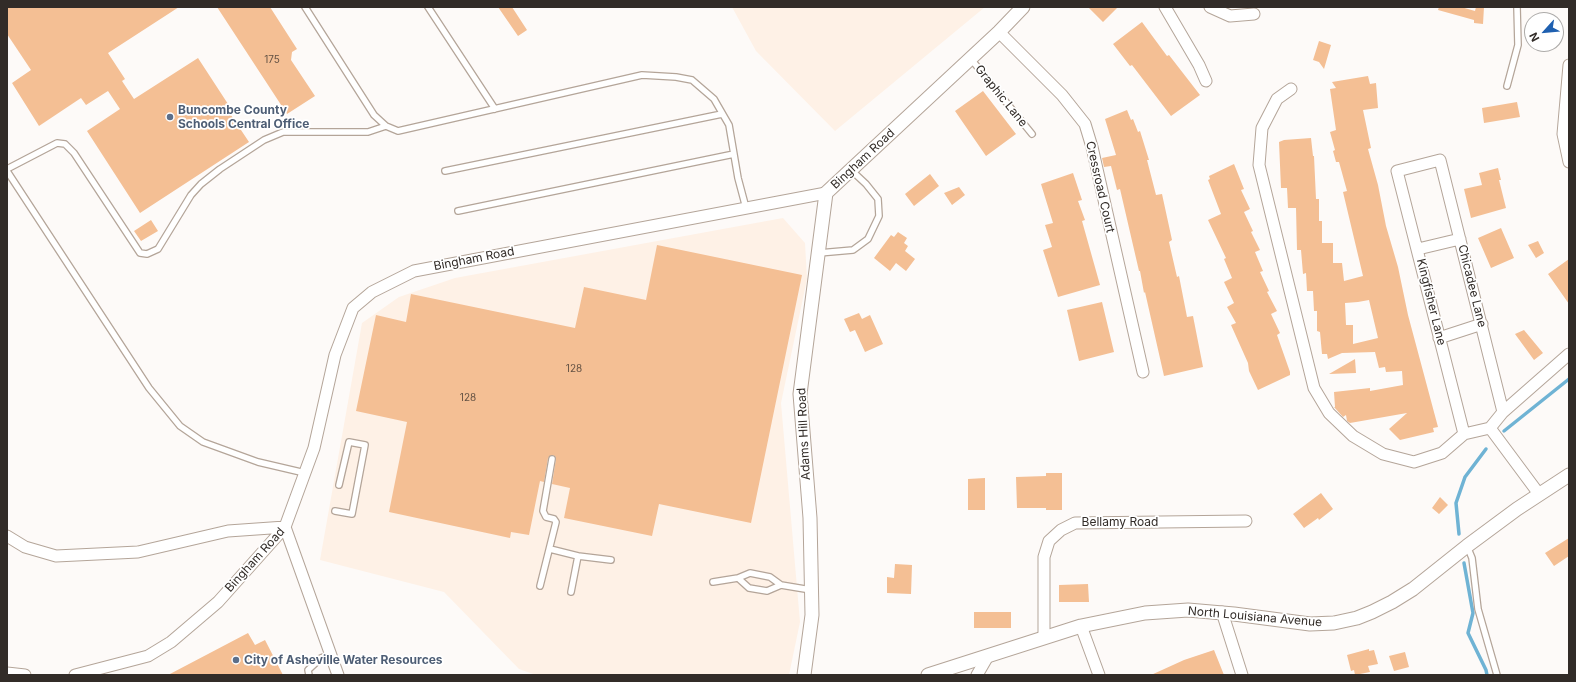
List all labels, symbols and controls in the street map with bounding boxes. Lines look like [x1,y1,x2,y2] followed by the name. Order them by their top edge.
[1524,12,1564,52] north arrow
[1526,30,1542,44] text: N
[264,54,280,66] house number: 175
[972,62,1030,130] street label: Graphic Lane
[178,103,309,131] place label: Buncombe County Schools Central Office
[165,112,175,122] marker: Buncombe County Schools Central Office
[828,126,898,192] street label: Bingham Road
[1082,140,1118,234] street label: Cressroad Court
[1455,243,1489,329] street label: Chicadee Lane
[432,244,516,274] street label: Bingham Road
[1413,257,1449,347] street label: Kingfisher Lane
[566,363,582,375] house number: 128
[794,387,814,481] street label: Adams Hill Road
[460,392,476,404] house number: 128
[1082,515,1158,529] street label: Bellamy Road
[222,525,288,595] street label: Bingham Road
[1187,604,1323,630] street label: North Louisiana Avenue
[244,653,443,667] place label: City of Asheville Water Resources
[231,655,241,665] marker: City of Asheville Water Resources

